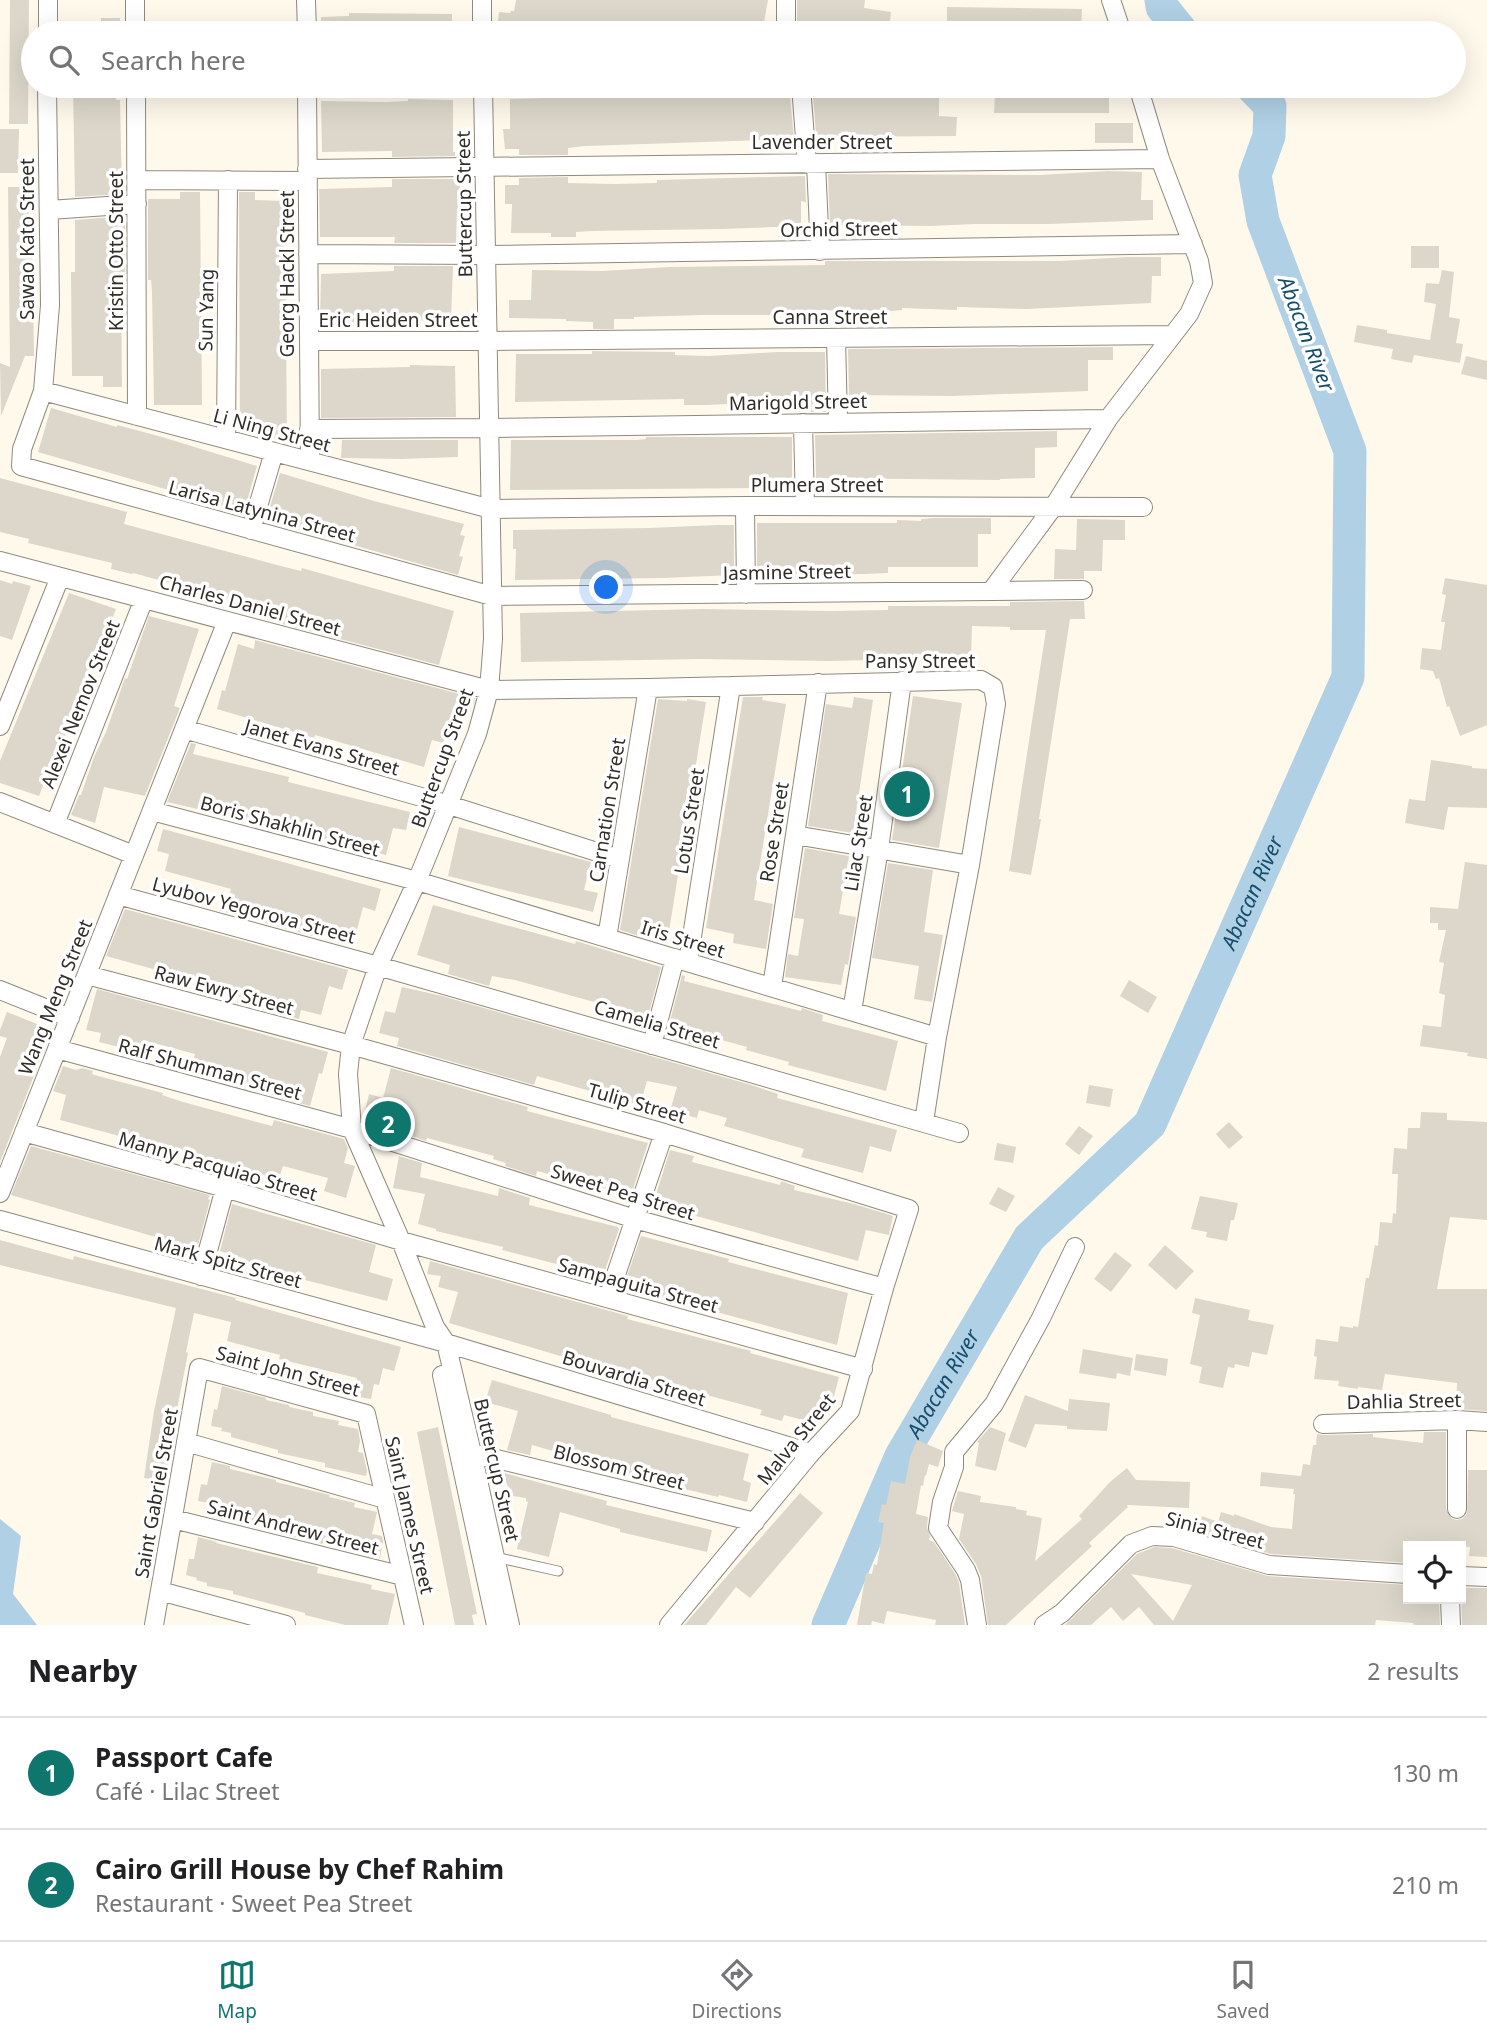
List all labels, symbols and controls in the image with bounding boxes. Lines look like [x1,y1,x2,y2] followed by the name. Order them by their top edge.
[21,21,1466,98] search box
[45,41,83,79] icon: search
[101,42,246,78] text: Search here
[752,129,893,155] street label: Lavender Street
[450,130,478,277] street label: Buttercup Street
[14,158,40,320] street label: Sawao Kato Street
[103,171,129,331] street label: Kristin Otto Street
[274,190,300,358] street label: Georg Hackl Street
[780,215,898,243] street label: Orchid Street
[192,268,220,352] street label: Sun Yang
[1271,270,1342,397] water label: Abacan River
[773,304,888,330] street label: Canna Street
[318,307,478,333] street label: Eric Heiden Street
[729,388,868,416] street label: Marigold Street
[210,402,334,458] street label: Li Ning Street
[751,472,884,498] street label: Plumera Street
[166,474,358,548] street label: Larisa Latynina Street
[721,558,851,586] street label: Jasmine Street
[156,568,344,642] street label: Charles Daniel Street
[589,570,623,604] your location
[34,616,126,792] street label: Alexei Nemov Street
[865,648,975,674] street label: Pansy Street
[405,685,479,831] street label: Buttercup Street
[240,712,403,782] street label: Janet Evans Street
[583,736,631,884] street label: Carnation Street
[668,766,710,876] street label: Lotus Street
[884,768,930,820] pin: 1
[753,780,795,884] street label: Rose Street
[197,790,383,863] street label: Boris Shakhlin Street
[838,793,878,893] street label: Lilac Street
[1213,830,1289,955] water label: Abacan River
[150,870,359,950] street label: Lyubov Yegorova Street
[638,914,728,964] street label: Iris Street
[12,915,98,1079] street label: Wang Meng Street
[151,959,297,1021] street label: Raw Ewry Street
[591,994,723,1054] street label: Camelia Street
[115,1032,305,1106] street label: Ralf Shumman Street
[585,1077,689,1129] street label: Tulip Street
[365,1098,411,1150] pin: 2
[116,1125,321,1207] street label: Manny Pacquiao Street
[548,1158,698,1226] street label: Sweet Pea Street
[151,1230,305,1294] street label: Mark Spitz Street
[555,1251,721,1319] street label: Sampaguita Street
[899,1322,986,1444] water label: Abacan River
[213,1339,363,1403] street label: Saint John Street
[559,1344,709,1412] street label: Bouvardia Street
[1346,1387,1462,1415] street label: Dahlia Street
[751,1388,841,1490] street label: Malva Street
[468,1396,526,1544] street label: Buttercup Street
[128,1406,184,1580] street label: Saint Gabriel Street
[379,1434,441,1596] street label: Saint James Street
[551,1438,687,1496] street label: Blossom Street
[205,1493,382,1561] street label: Saint Andrew Street
[1163,1505,1267,1555] street label: Sinia Street
[1403,1541,1466,1604] map controls
[1403,1541,1466,1604] button: locate
[28,1650,137,1691] text: Nearby
[1367,1655,1459,1687] text: 2 results
[95,1739,273,1775] text: Passport Cafe
[44,1757,58,1789] text: 1
[1392,1757,1459,1789] text: 130 m
[95,1775,280,1807] text: Café · Lilac Street
[95,1851,504,1887] text: Cairo Grill House by Chef Rahim
[44,1869,58,1901] text: 2
[1392,1869,1459,1901] text: 210 m
[95,1887,412,1919] text: Restaurant · Sweet Pea Street
[217,1956,257,2024] tab: Map
[692,1956,782,2024] tab: Directions
[1216,1956,1270,2024] tab: Saved

